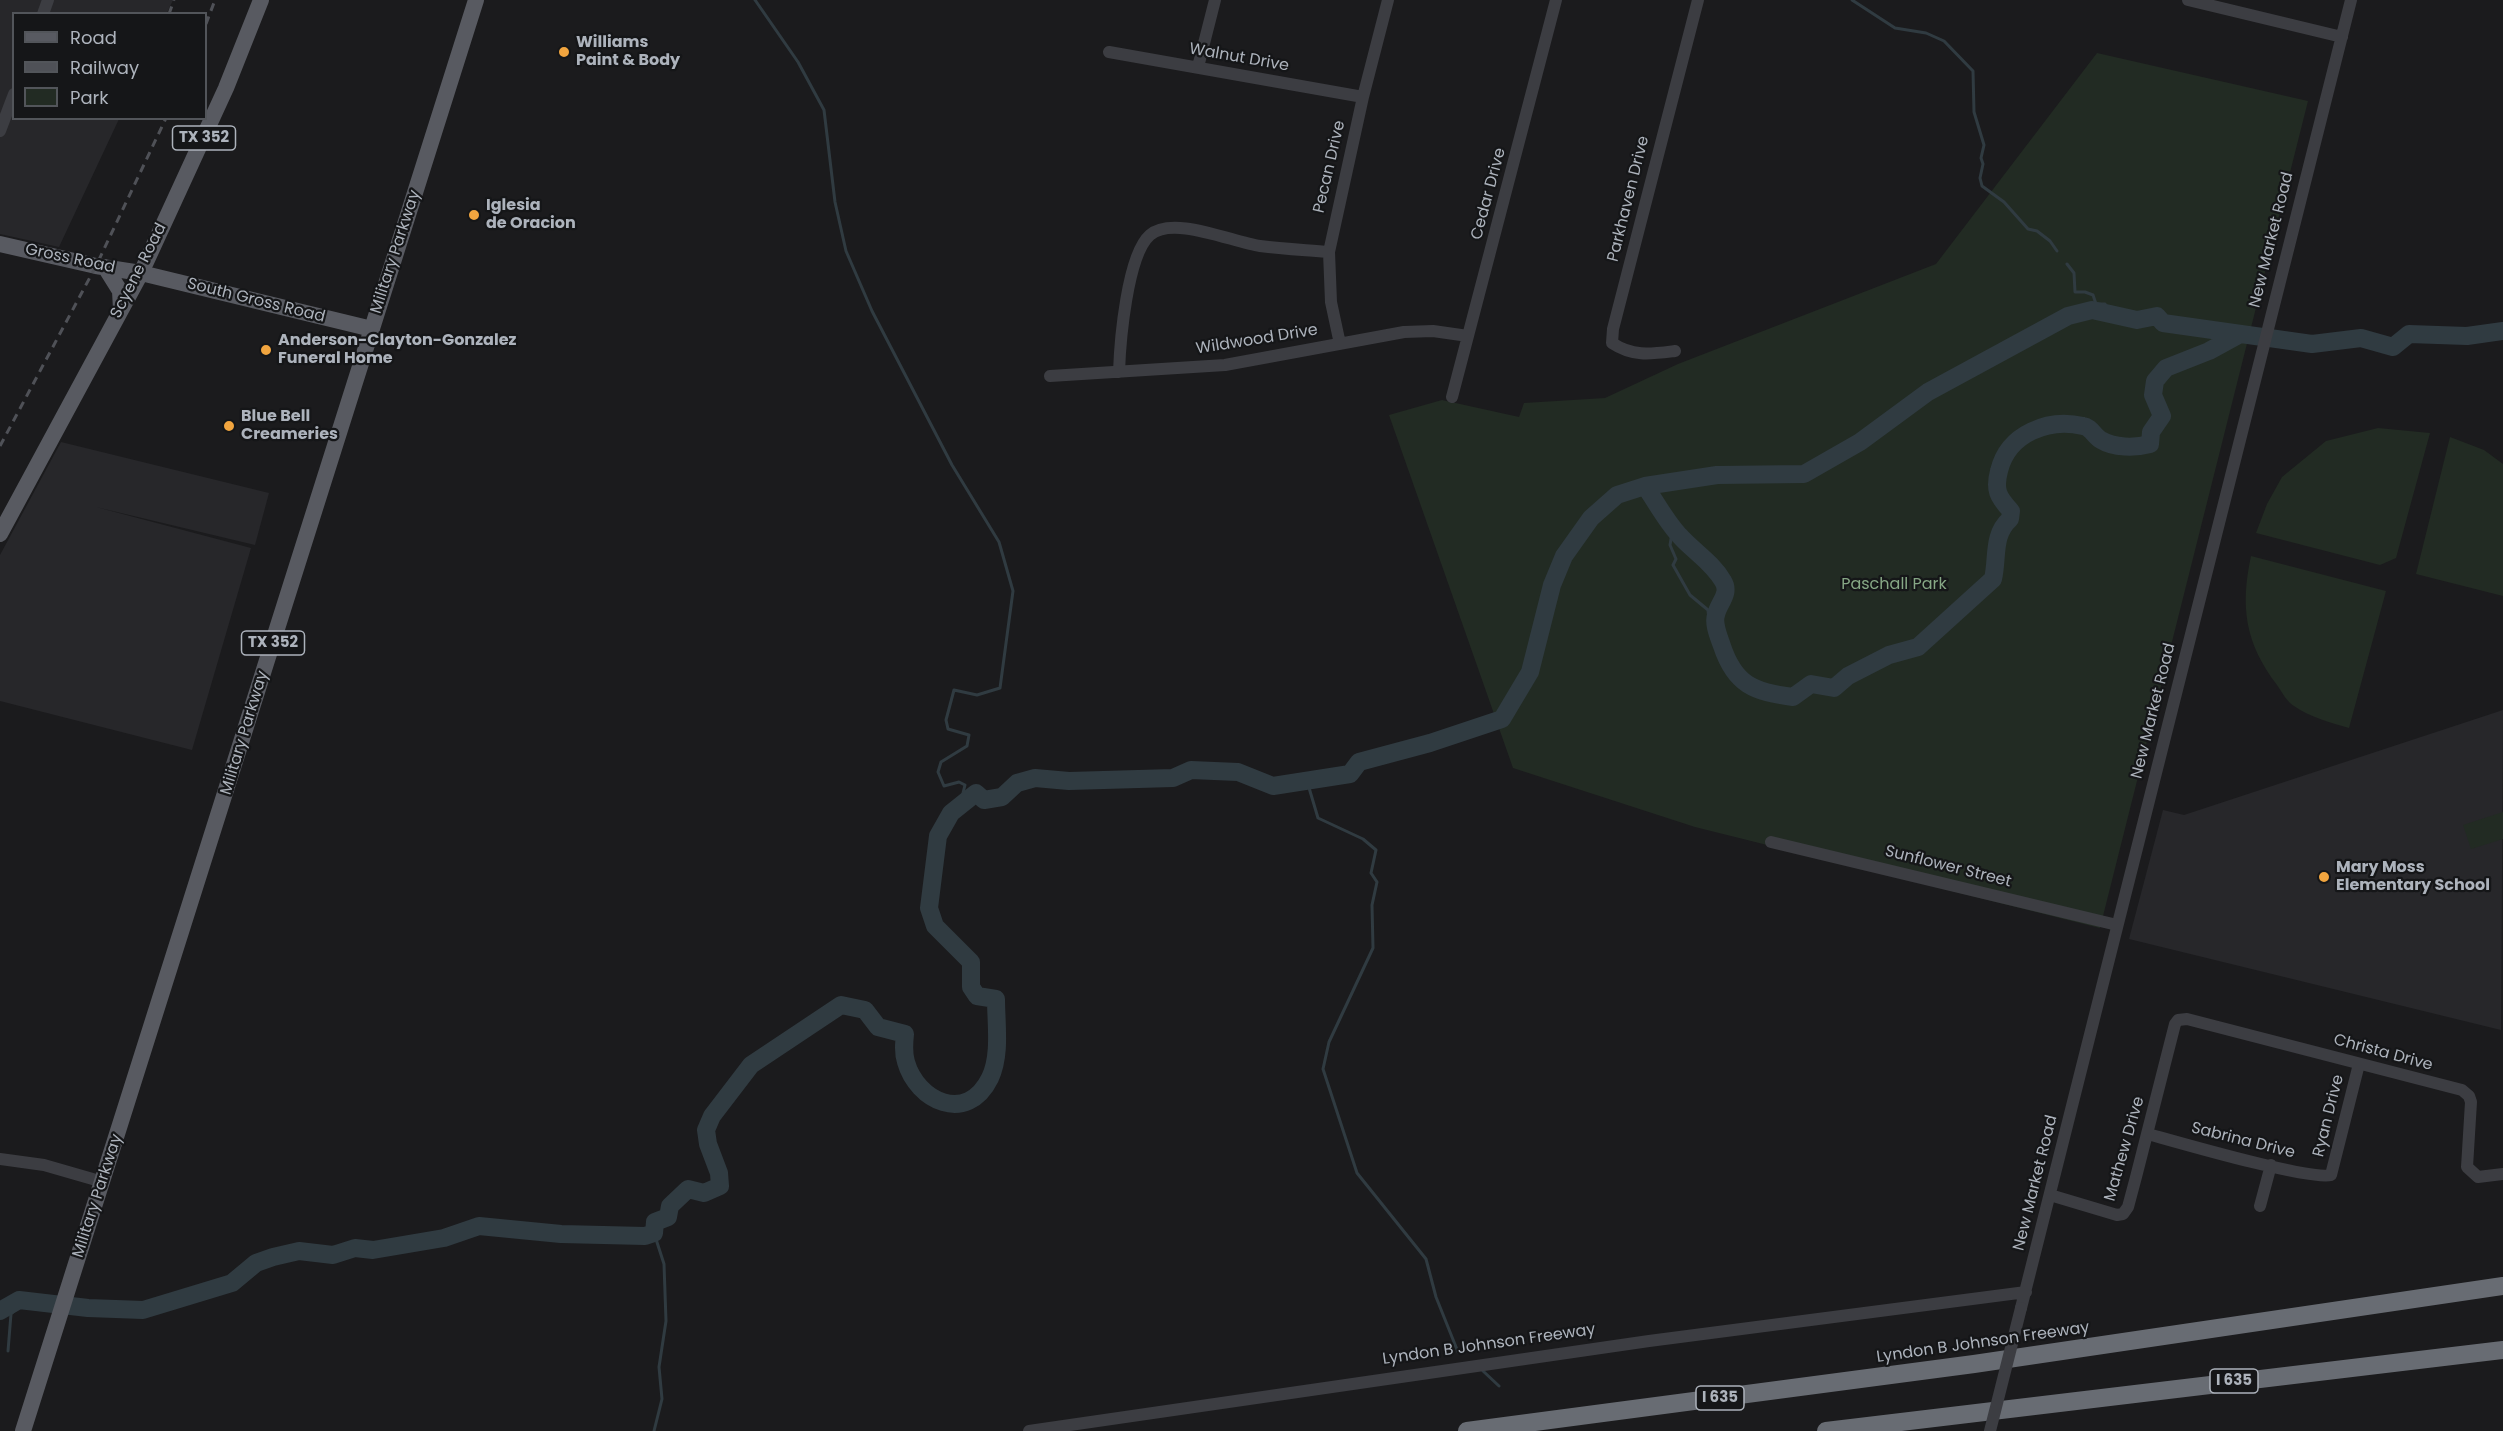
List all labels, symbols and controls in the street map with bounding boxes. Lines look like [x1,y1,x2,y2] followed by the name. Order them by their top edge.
[12,12,207,120] legend
[70,25,117,50] text: Road
[576,33,680,71] place label: Williams Paint & Body
[1188,40,1290,76] street label: Walnut Drive
[557,45,571,59] marker: Williams Paint & Body
[70,55,139,80] text: Railway
[70,85,109,110] text: Park
[1310,119,1350,215] street label: Pecan Drive
[172,126,236,150] road number: TX 352
[1604,134,1654,264] street label: Parkhaven Drive
[1468,146,1510,242] street label: Cedar Drive
[2246,170,2298,310] street label: New Market Road
[367,188,425,316] street label: Military Parkway
[486,196,576,234] place label: Iglesia de Oracion
[467,208,481,222] marker: Iglesia de Oracion
[107,220,171,322] street label: Scyene Road
[23,240,117,278] street label: Gross Road
[185,275,327,327] street label: South Gross Road
[1195,321,1319,359] street label: Wildwood Drive
[278,331,516,369] place label: Anderson-Clayton-Gonzalez Funeral Home
[259,343,273,357] marker: Anderson-Clayton-Gonzalez Funeral Home
[241,407,338,445] place label: Blue Bell Creameries
[222,419,236,433] marker: Blue Bell Creameries
[1841,575,1947,595] park label: Paschall Park
[242,631,304,655] road number: TX 352
[2128,641,2180,781] street label: New Market Road
[217,669,273,797] street label: Military Parkway
[1883,842,2013,892] street label: Sunflower Street
[2336,858,2490,896] place label: Mary Moss Elementary School
[2317,870,2331,884] marker: Mary Moss Elementary School
[2331,1031,2435,1075] street label: Christa Drive
[2310,1073,2348,1159] street label: Ryan Drive
[2101,1094,2149,1204] street label: Mathew Drive
[2010,1113,2062,1253] street label: New Market Road
[2189,1119,2297,1163] street label: Sabrina Drive
[69,1132,127,1260] street label: Military Parkway
[1875,1319,2091,1367] street label: Lyndon B Johnson Freeway
[1381,1321,1597,1369] street label: Lyndon B Johnson Freeway
[2210,1369,2258,1393] road number: I 635
[1696,1386,1744,1410] road number: I 635

